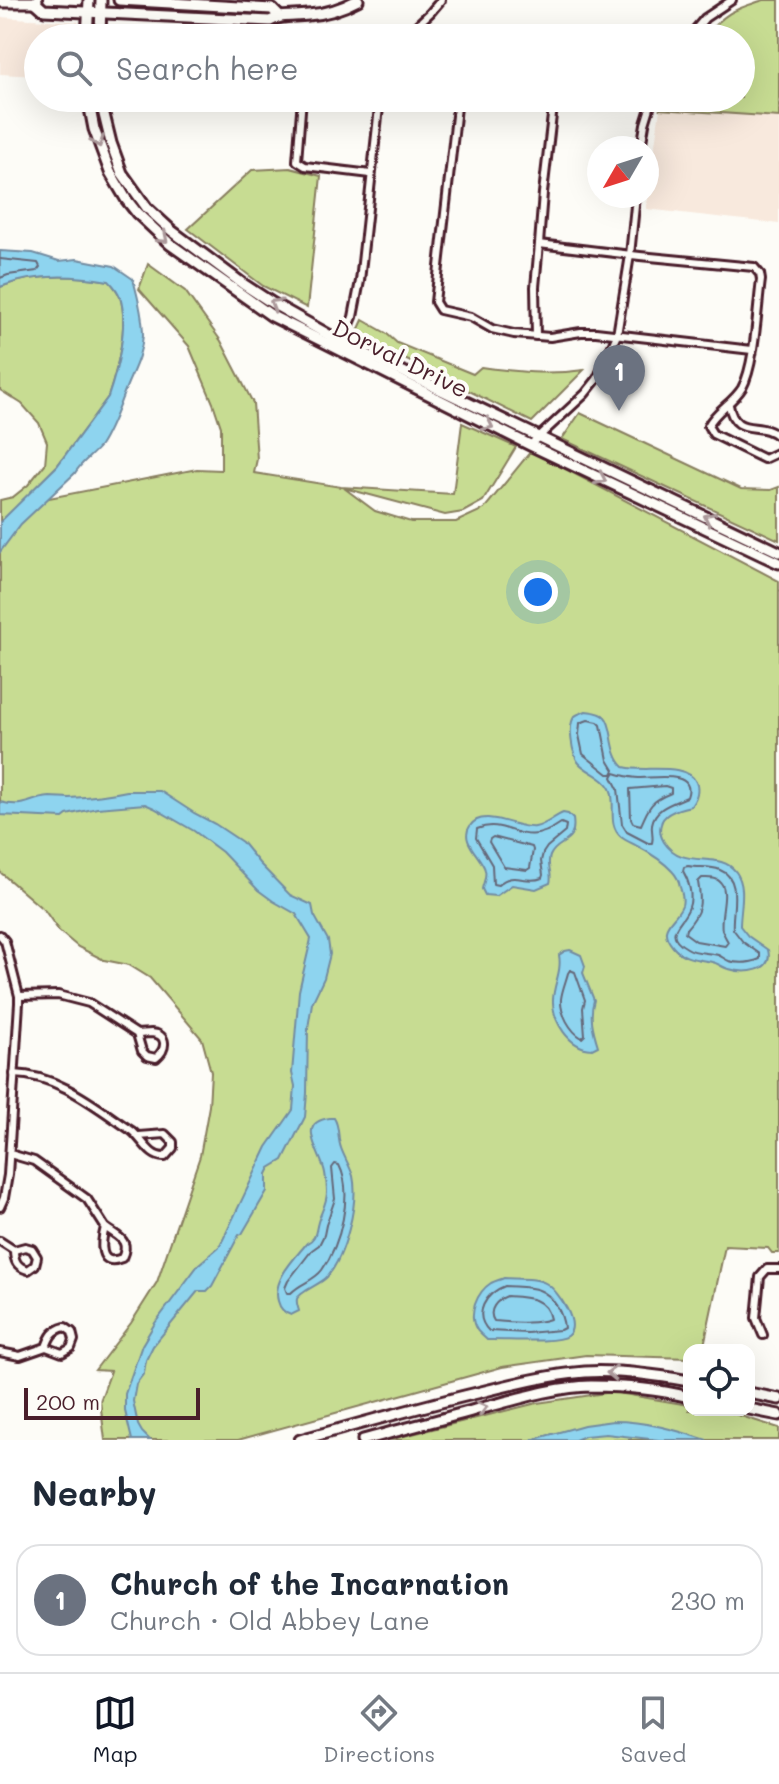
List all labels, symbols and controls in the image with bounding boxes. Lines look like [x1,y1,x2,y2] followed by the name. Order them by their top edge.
[24,24,755,112] search box
[52,46,96,90] icon: search
[116,48,299,88] text: Search here
[89,134,105,148] one-way arrow
[587,136,659,208] north arrow
[153,228,168,243] one-way arrow
[269,298,284,314] one-way arrow
[328,311,474,404] street label: Dorval Drive
[593,345,645,411] pin: 1
[480,415,494,431] one-way arrow
[592,469,607,485] one-way arrow
[702,512,717,528] one-way arrow
[518,572,558,612] your location
[683,1344,755,1416] map controls
[683,1344,755,1416] button: locate
[605,1364,618,1381] one-way arrow
[24,1384,200,1420] scale bar
[36,1387,100,1416] text: 200 m
[474,1401,488,1418] one-way arrow
[32,1470,157,1515] text: Nearby
[110,1563,509,1603] text: Church of the Incarnation
[54,1583,66,1617] text: 1
[670,1583,745,1617] text: 230 m
[110,1603,430,1637] text: Church · Old Abbey Lane
[93,1691,138,1768] tab: Map
[323,1691,435,1768] tab: Directions
[621,1691,686,1768] tab: Saved

